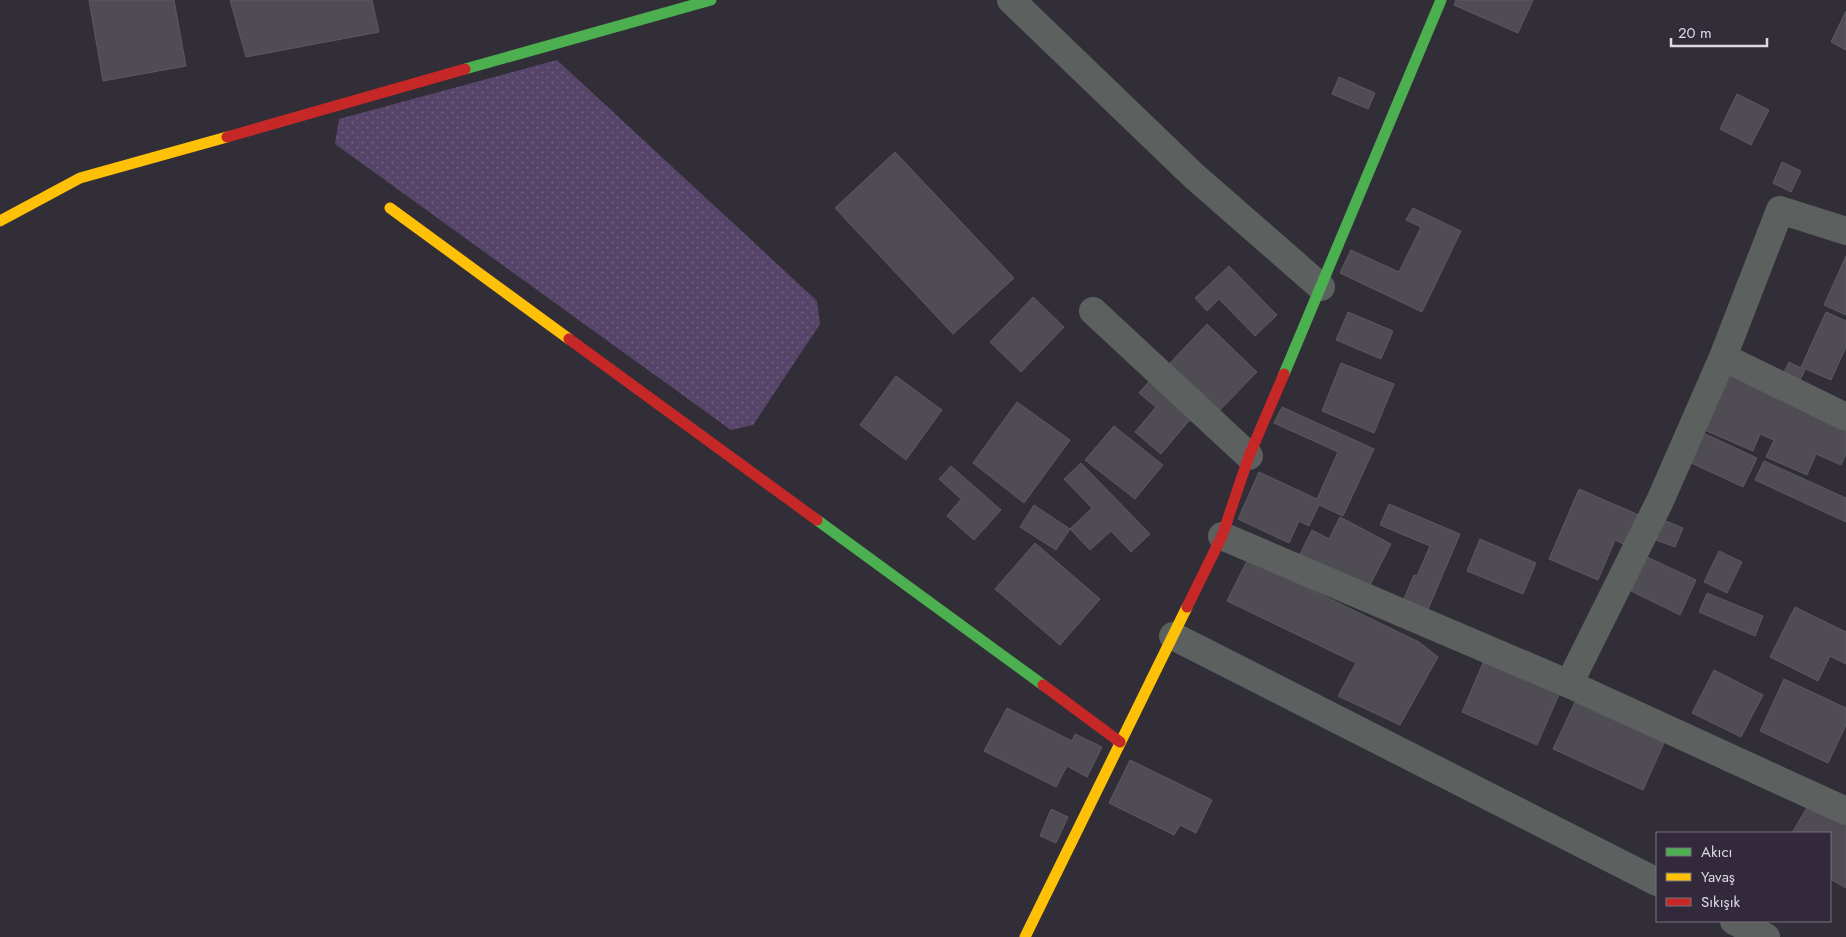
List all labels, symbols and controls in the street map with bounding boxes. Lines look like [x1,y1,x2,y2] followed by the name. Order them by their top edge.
[1671,15,1767,47] scale bar
[1678,22,1712,44] text: 20 m
[1656,832,1831,922] legend
[1701,841,1732,863] text: Akıcı
[1701,866,1735,888] text: Yavaş
[1701,891,1741,913] text: Sıkışık

